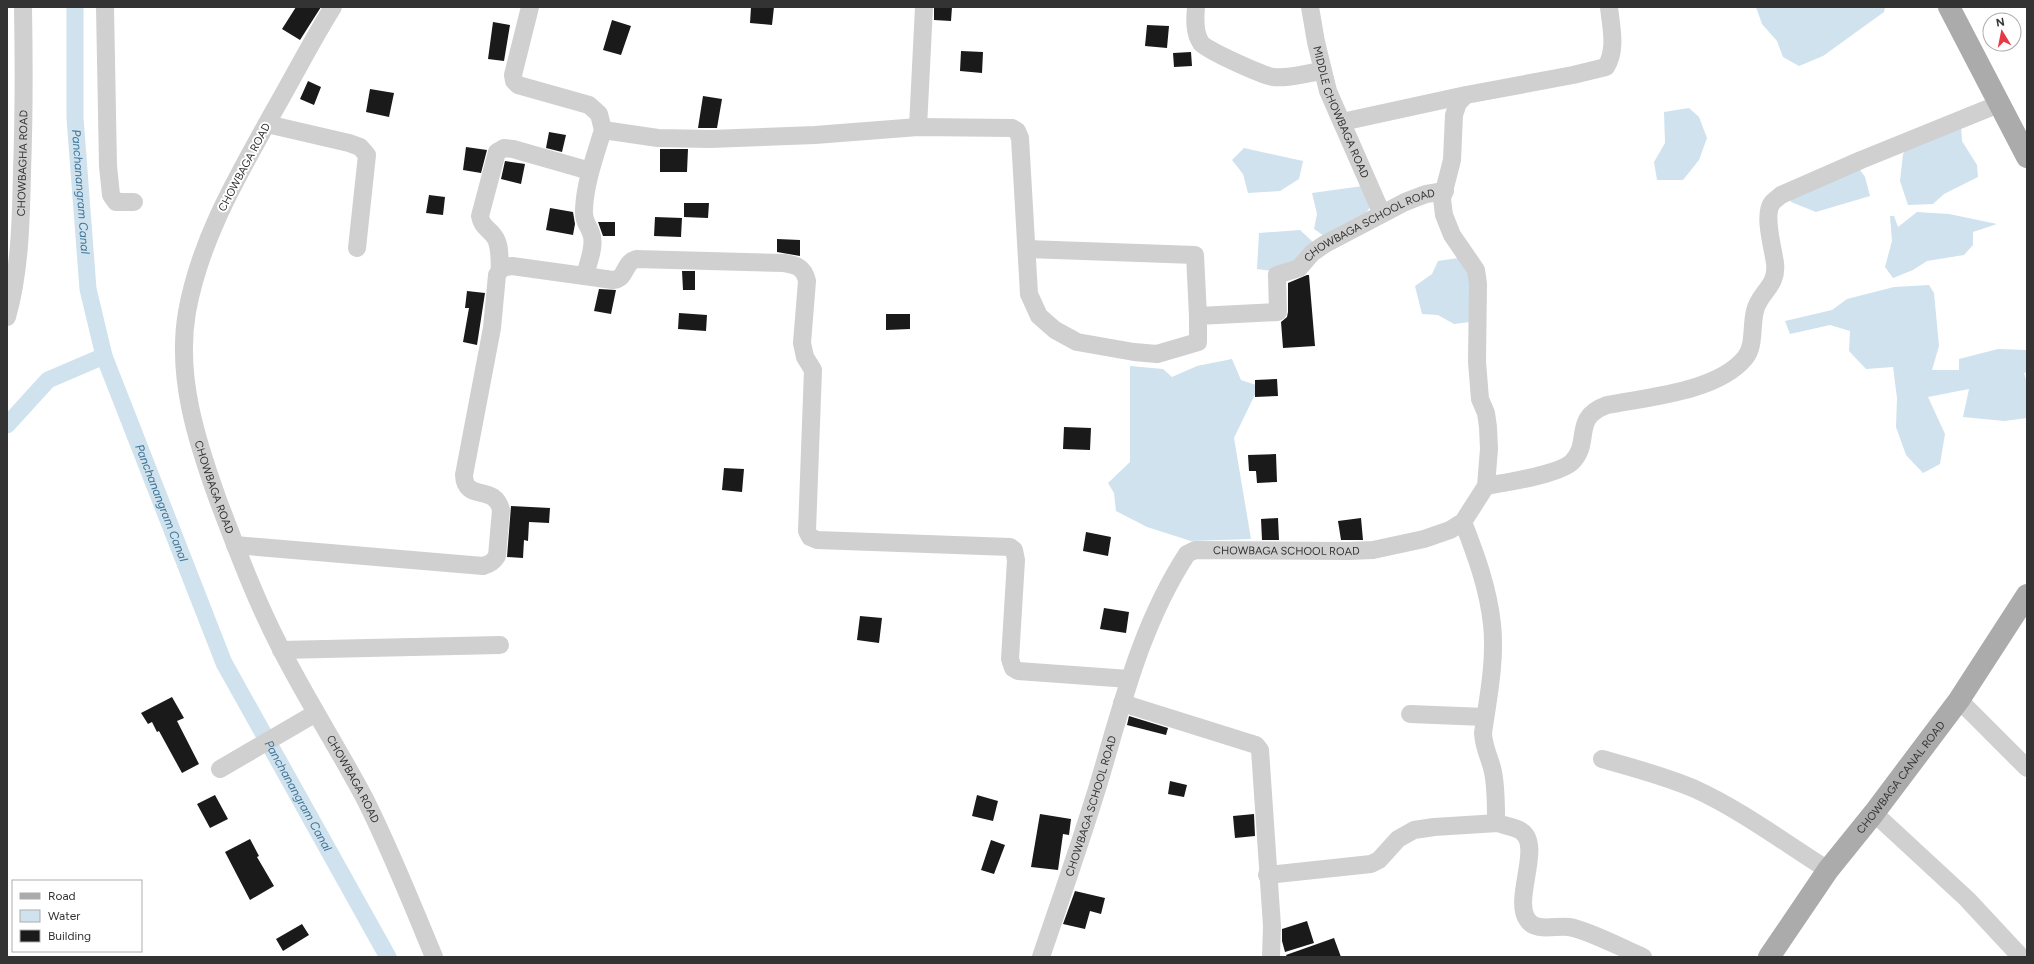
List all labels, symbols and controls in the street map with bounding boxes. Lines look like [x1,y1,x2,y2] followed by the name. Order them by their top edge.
[1982,12,2022,52] north arrow
[1995,16,2006,30] text: N
[1310,45,1372,181] street label: MIDDLE CHOWBAGA ROAD
[15,109,30,217] street label: CHOWBAGHA ROAD
[216,121,273,214] street label: CHOWBAGA ROAD
[69,129,92,255] water label: Panchanangram Canal
[1301,187,1436,265] street label: CHOWBAGA SCHOOL ROAD
[192,439,236,536] street label: CHOWBAGA ROAD
[132,442,191,564] water label: Panchanangram Canal
[1213,544,1360,558] street label: CHOWBAGA SCHOOL ROAD
[1854,718,1948,836] street label: CHOWBAGA CANAL ROAD
[324,733,382,826] street label: CHOWBAGA ROAD
[1063,734,1119,878] street label: CHOWBAGA SCHOOL ROAD
[262,738,335,854] water label: Panchanangram Canal
[12,880,142,952] legend
[48,889,76,903] text: Road
[48,909,80,923] text: Water
[48,929,91,943] text: Building

